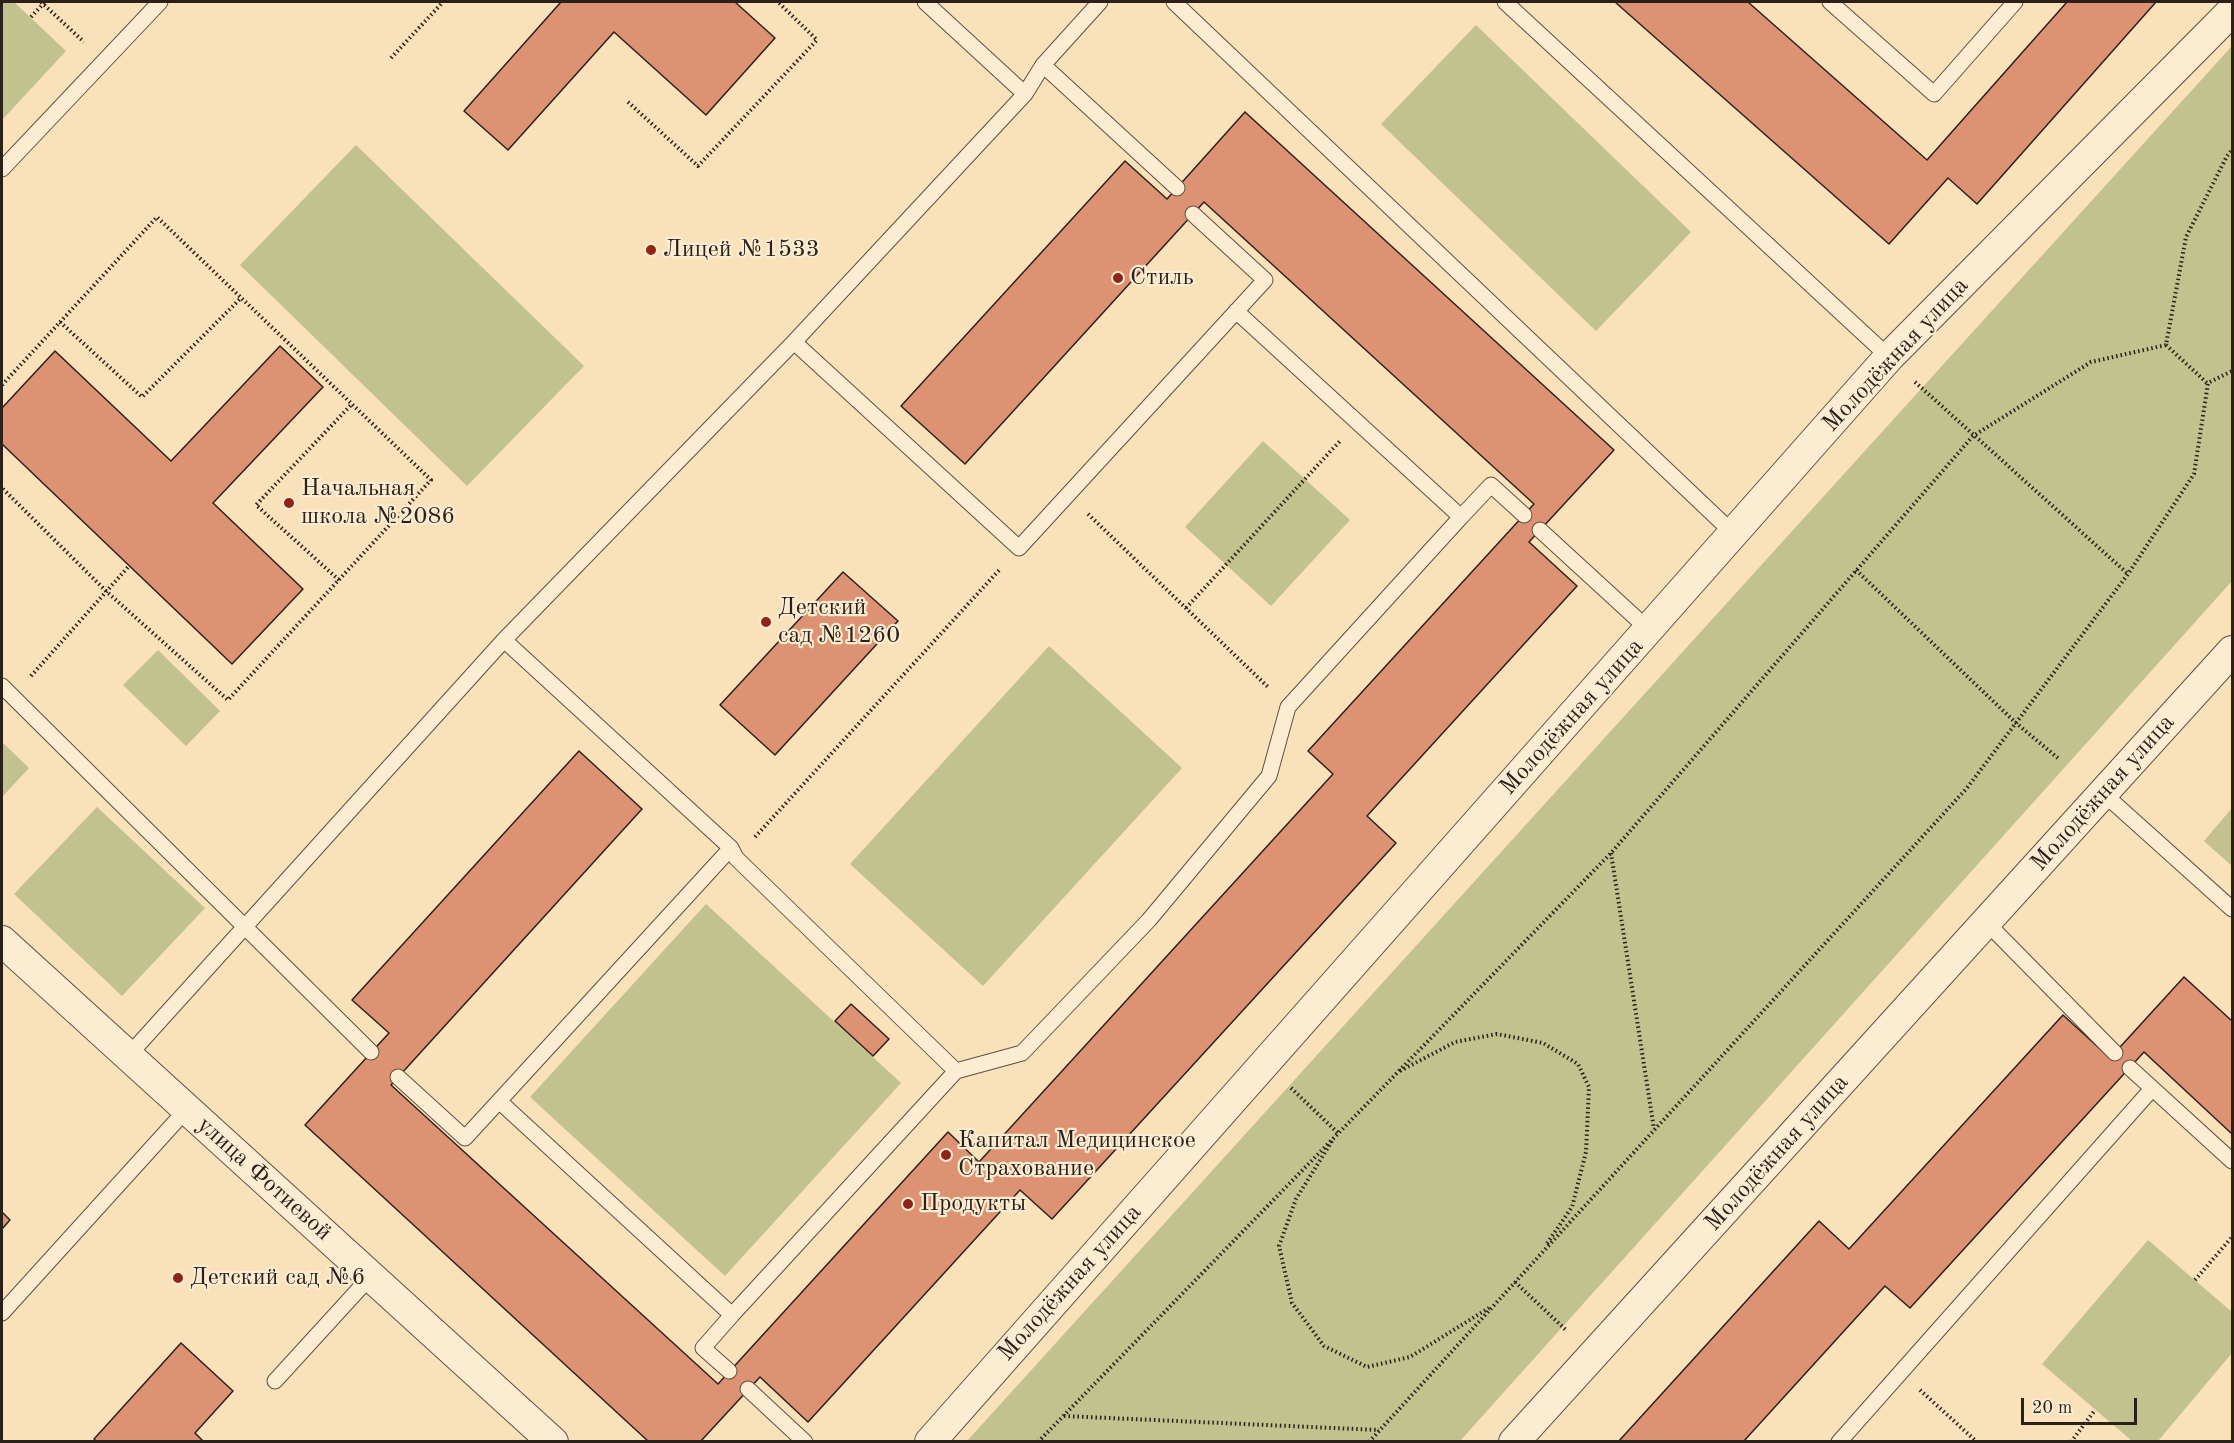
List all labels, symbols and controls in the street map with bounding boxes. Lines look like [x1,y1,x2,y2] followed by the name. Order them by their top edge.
[663,236,820,264] place label: Лицей №1533
[644,243,658,257] marker: Лицей №1533
[1130,264,1194,292] place label: Стиль
[1111,271,1125,285] marker: Стиль
[1817,272,1975,438] street label: Молодёжная улица
[301,475,455,531] place label: Начальная школа №2086
[282,496,296,510] marker: Начальная школа №2086
[778,594,900,650] place label: Детский сад №1260
[759,615,773,629] marker: Детский сад №1260
[1494,633,1650,801] street label: Молодёжная улица
[2025,709,2181,877] street label: Молодёжная улица
[1699,1069,1855,1237] street label: Молодёжная улица
[191,1111,337,1247] street label: улица Фотиевой
[958,1127,1196,1183] place label: Капитал Медицинское Страхование
[939,1148,953,1162] marker: Капитал Медицинское Страхование
[920,1190,1026,1218] place label: Продукты
[901,1197,915,1211] marker: Продукты
[992,1199,1148,1367] street label: Молодёжная улица
[190,1264,366,1292] place label: Детский сад №6
[171,1271,185,1285] marker: Детский сад №6
[2024,1386,2140,1424] scale bar
[2032,1399,2072,1417] text: 20 m

